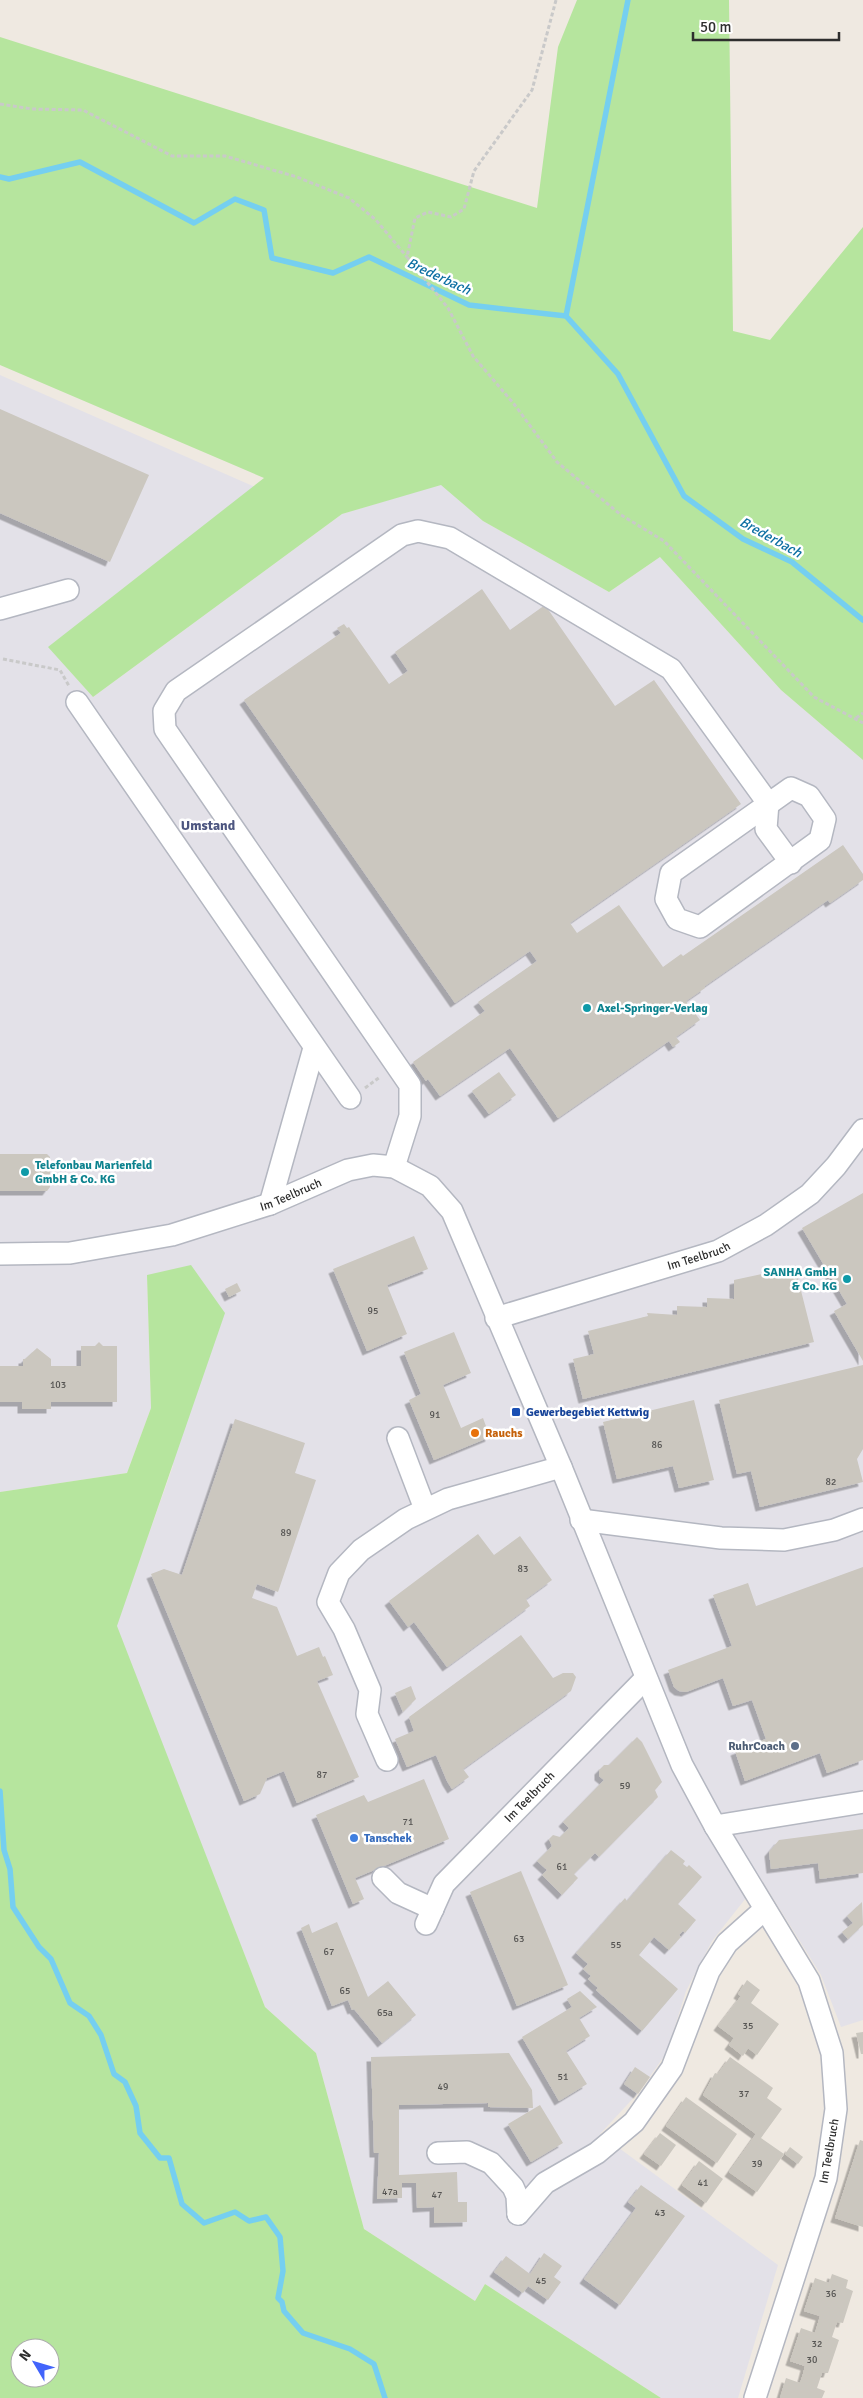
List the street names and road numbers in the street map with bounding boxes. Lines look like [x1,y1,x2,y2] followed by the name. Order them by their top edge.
[258,1175,324,1215] street label: Im Teelbruch
[665,1239,733,1274] street label: Im Teelbruch
[501,1768,558,1826] street label: Im Teelbruch
[816,2117,843,2185] street label: Im Teelbruch

